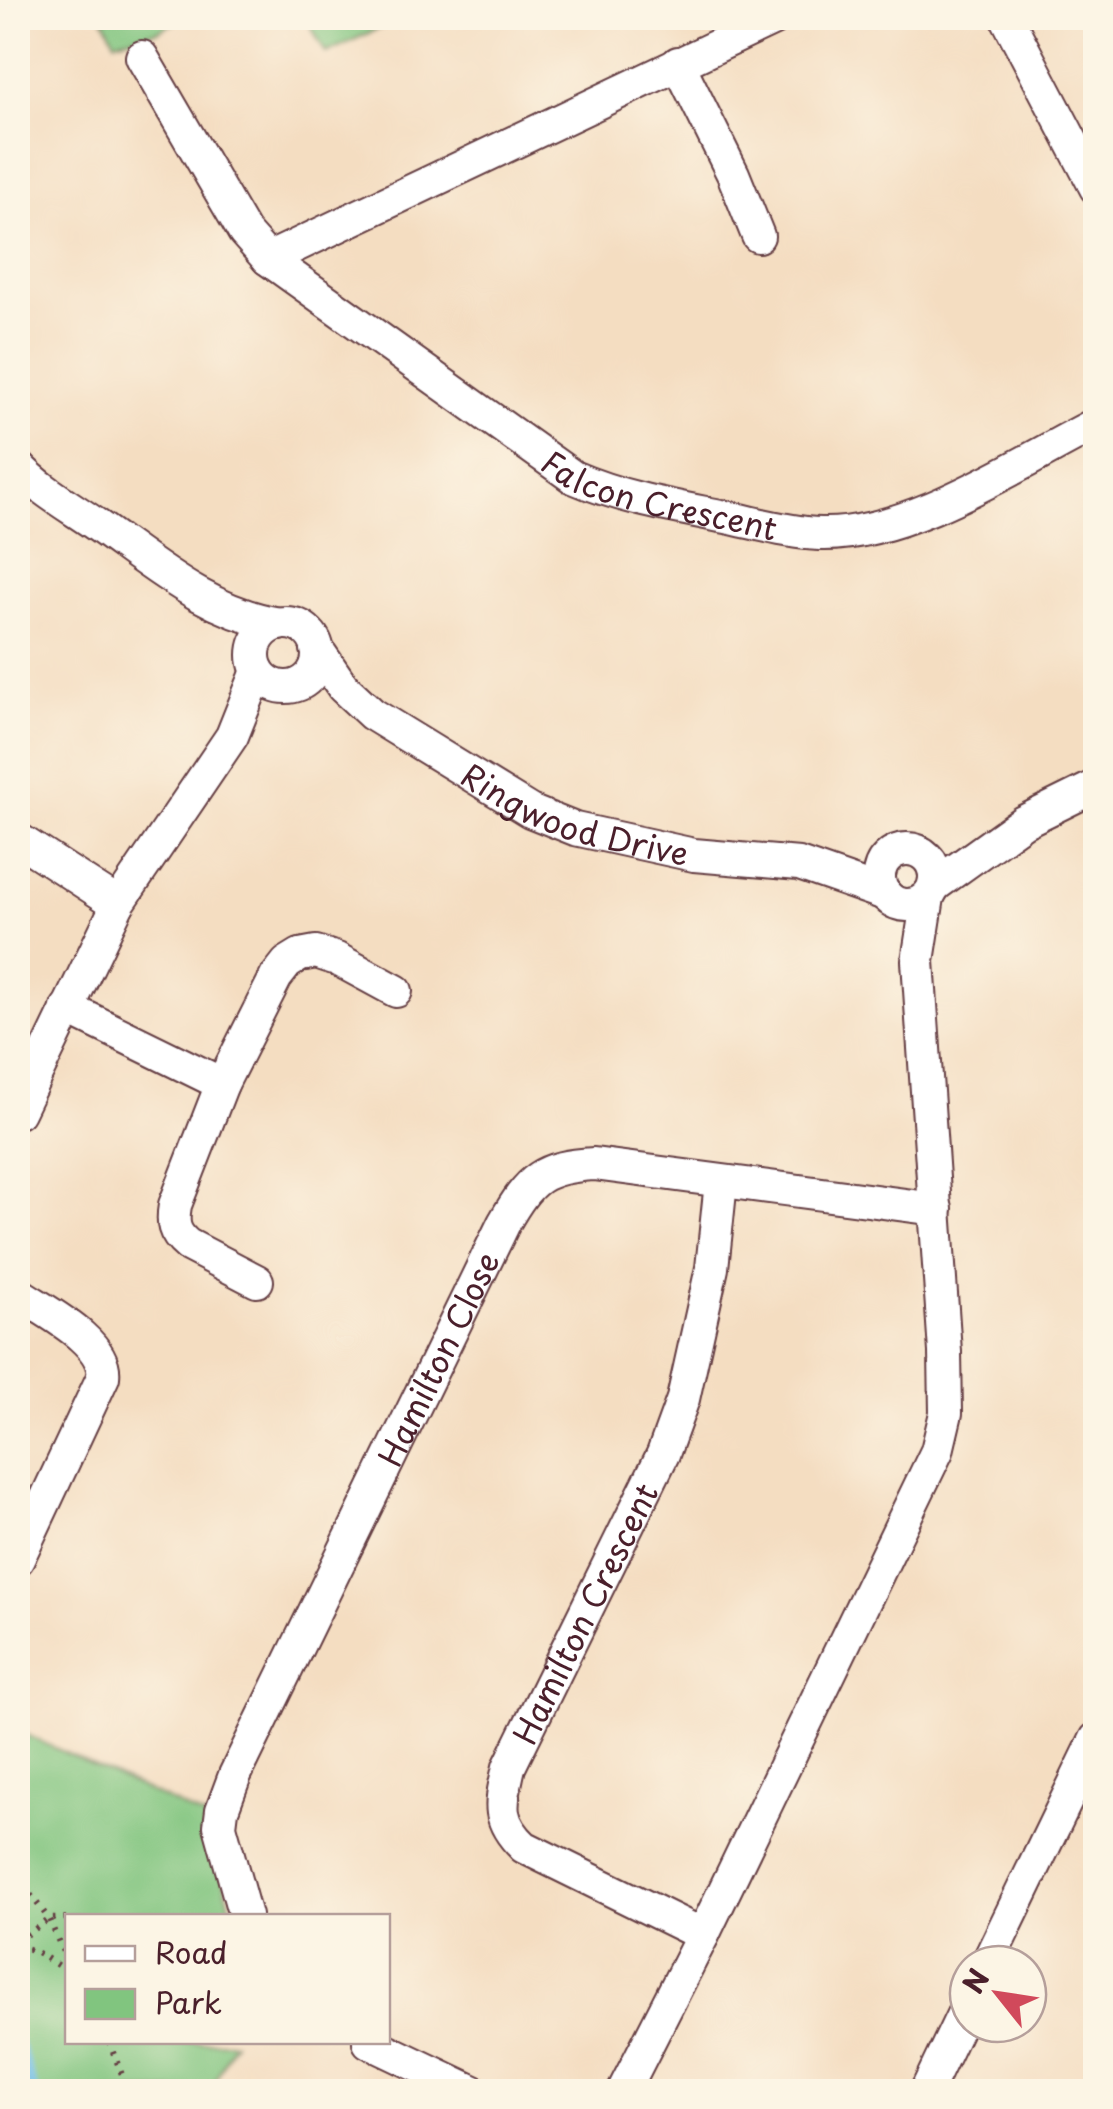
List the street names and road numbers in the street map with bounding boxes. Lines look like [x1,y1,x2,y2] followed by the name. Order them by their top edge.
[532,438,782,552] street label: Falcon Crescent
[452,751,693,877] street label: Ringwood Drive
[365,1243,511,1474] street label: Hamilton Close
[500,1475,669,1752] street label: Hamilton Crescent

